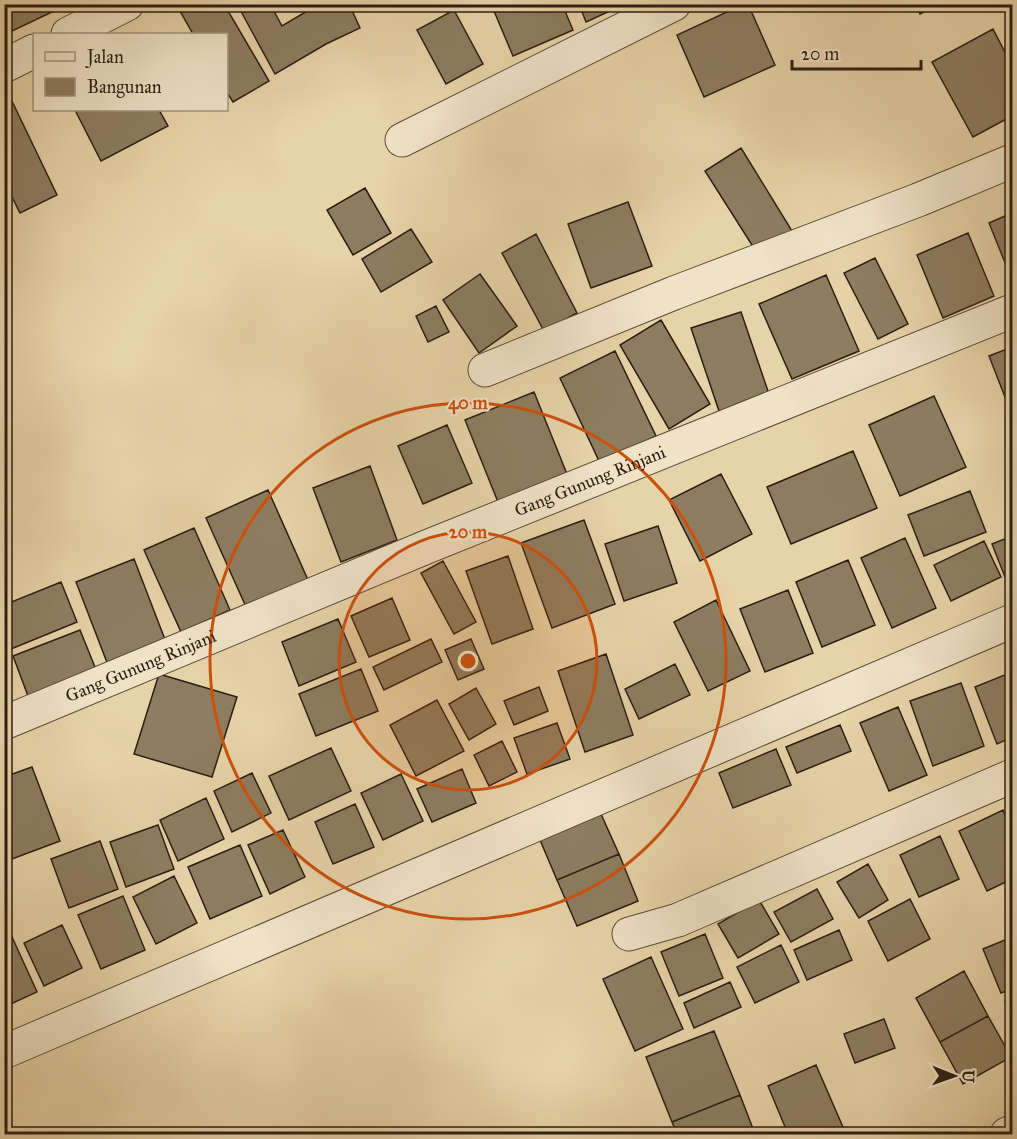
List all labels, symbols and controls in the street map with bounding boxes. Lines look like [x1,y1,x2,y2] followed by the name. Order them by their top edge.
[33,33,228,111] legend
[792,33,921,71] scale bar
[801,43,839,65] text: 20 m
[85,46,124,69] text: Jalan
[87,76,162,99] text: Bangunan
[448,392,489,415] text: 40 m
[511,441,669,521] street label: Gang Gunung Rinjani
[449,521,488,543] text: 20 m
[62,625,219,707] street label: Gang Gunung Rinjani
[458,651,478,671] centre of rings
[924,1046,984,1106] north arrow
[959,1070,978,1083] text: U

